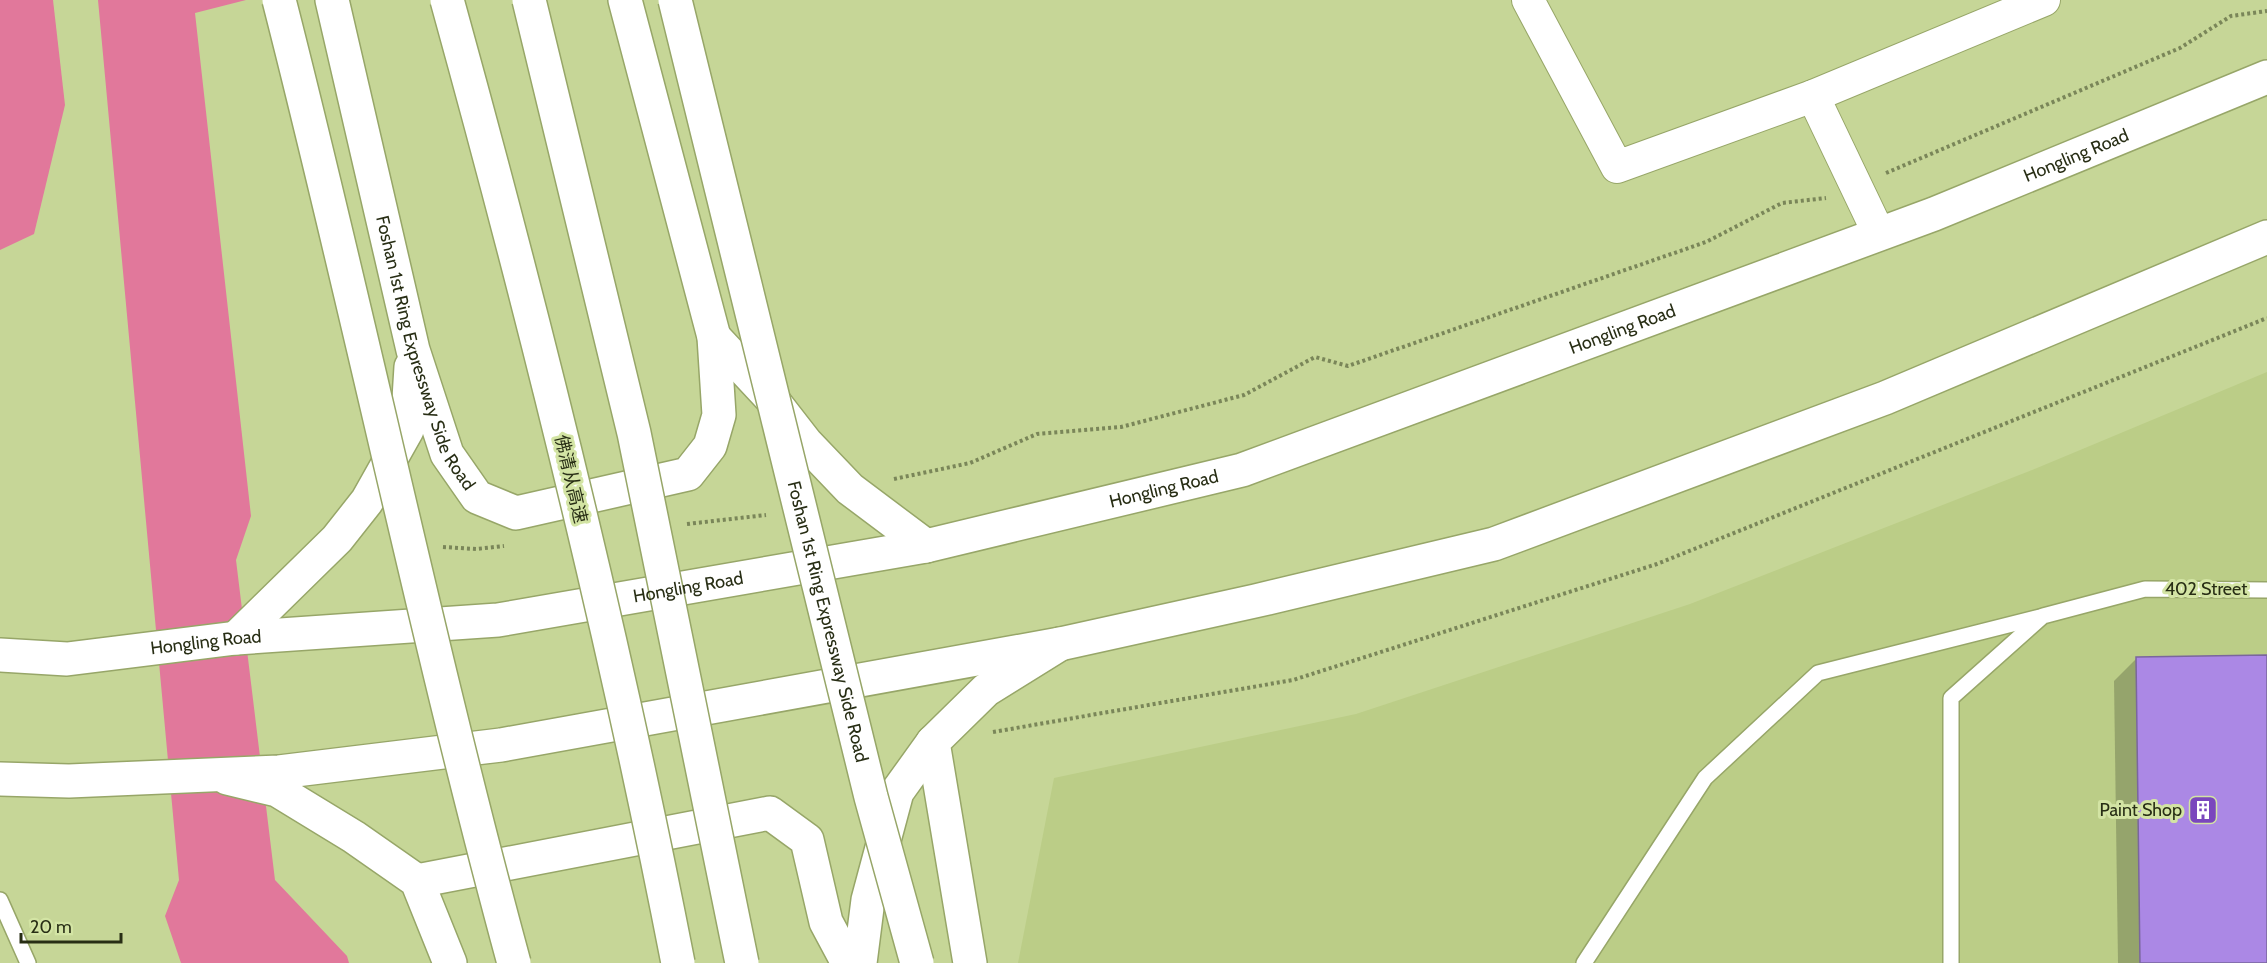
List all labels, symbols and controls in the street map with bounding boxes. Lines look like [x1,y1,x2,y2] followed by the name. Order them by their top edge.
[2020,124,2132,187] street label: Hongling Road
[371,213,480,495] street label: Foshan 1st Ring Expressway Side Road
[1566,300,1679,359] street label: Hongling Road
[550,433,592,525] street label: 佛清从高速
[1107,465,1221,513] street label: Hongling Road
[783,479,873,764] street label: Foshan 1st Ring Expressway Side Road
[631,567,745,607] street label: Hongling Road
[2165,578,2247,600] street label: 402 Street
[149,625,262,660] street label: Hongling Road
[2187,794,2219,826] building icon: Paint Shop
[2099,799,2182,821] place label: Paint Shop
[21,906,122,944] scale bar
[30,916,72,938] text: 20 m

